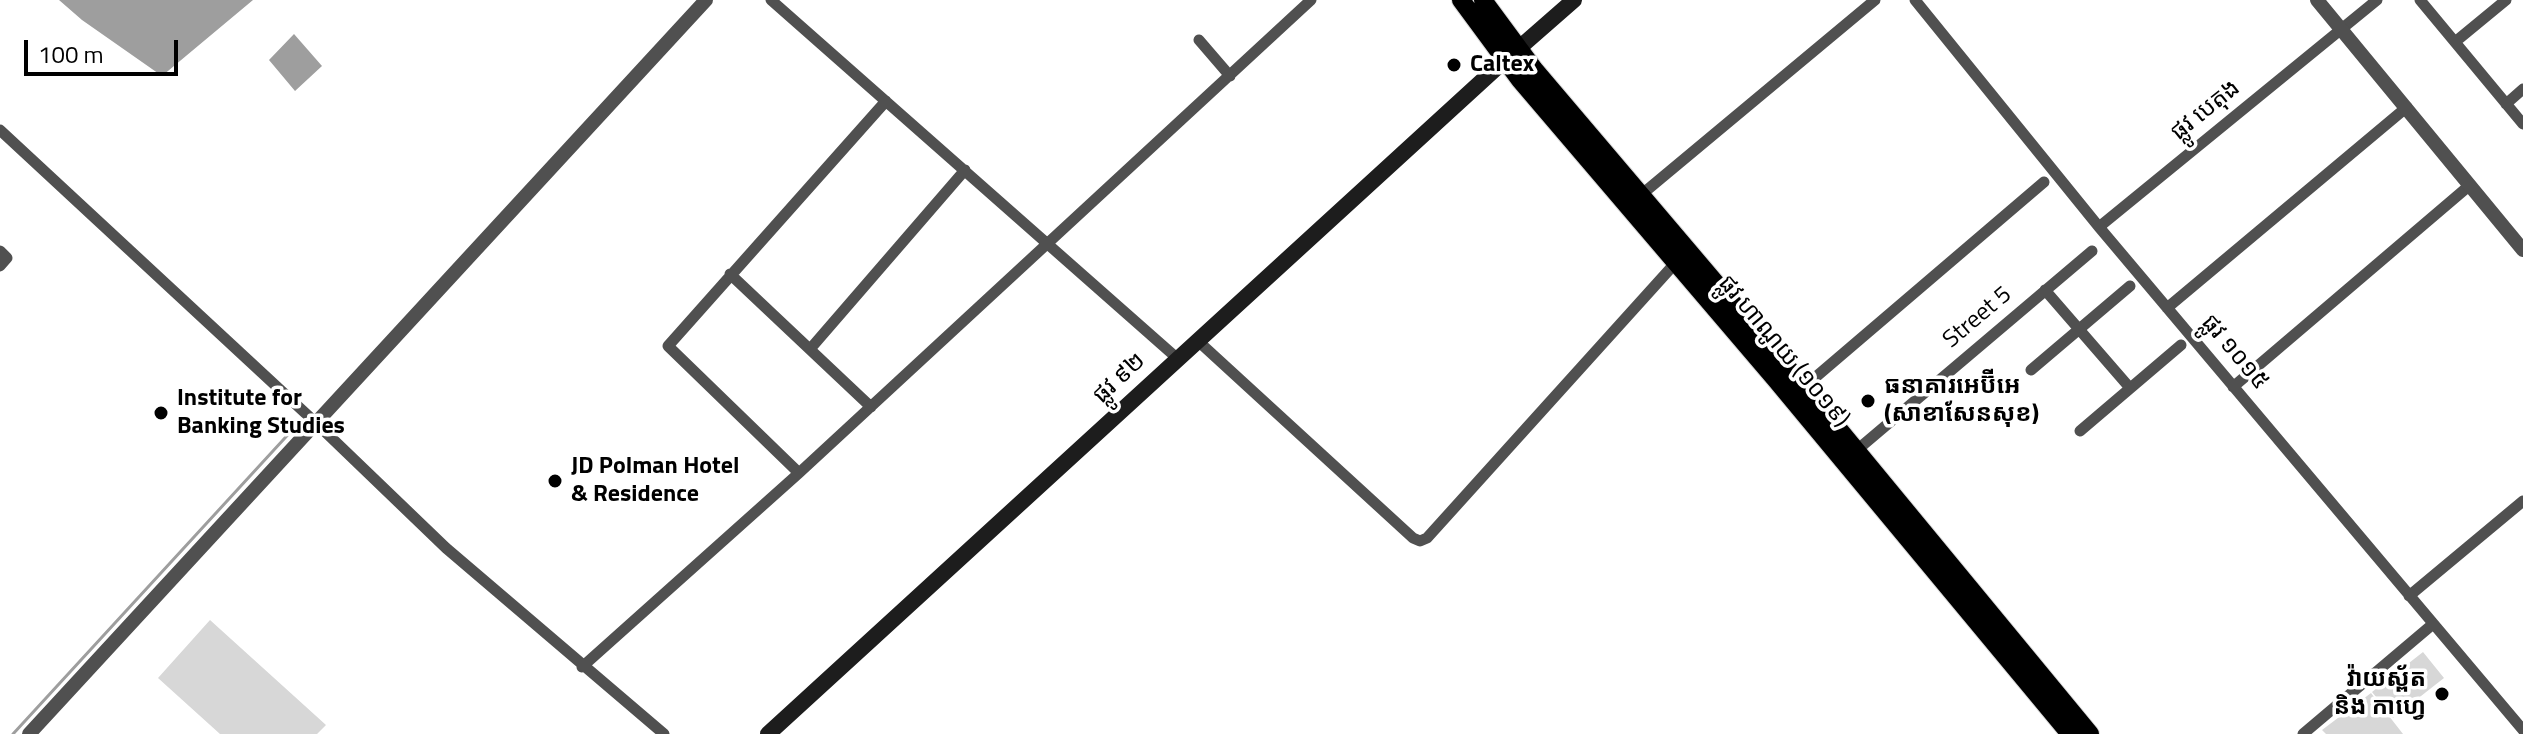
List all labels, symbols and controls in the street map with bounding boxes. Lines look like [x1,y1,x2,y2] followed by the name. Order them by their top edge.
[28,24,182,74] scale bar
[38,36,104,72] text: 100 m
[1470,51,1534,79] place label: Caltex
[1445,56,1463,74] marker: Caltex
[2165,74,2247,148] street label: ផ្លូវ បេតុង
[1711,270,1855,434] street label: ផ្លូវ ហាណូយ (១០១៩)
[1938,281,2018,355] street label: Street 5
[2194,310,2274,396] street label: ផ្លូវ ១០១៥
[1088,347,1152,411] street label: ផ្លូវ ៩២
[1884,373,2039,429] place label: ធនាគារអេប៊ីអេ (សាខាសែនសុខ)
[177,385,345,441] place label: Institute for Banking Studies
[1859,392,1877,410] marker: ធនាគារអេប៊ីអេ (សាខាសែនសុខ)
[152,404,170,422] marker: Institute for Banking Studies
[571,453,740,509] place label: JD Polman Hotel & Residence
[546,472,564,490] marker: JD Polman Hotel & Residence
[2334,666,2426,722] place label: វ៉ាយស្ព័ត និង កាហ្វេ
[2433,685,2451,703] marker: វ៉ាយស្ព័ត និង កាហ្វេ

